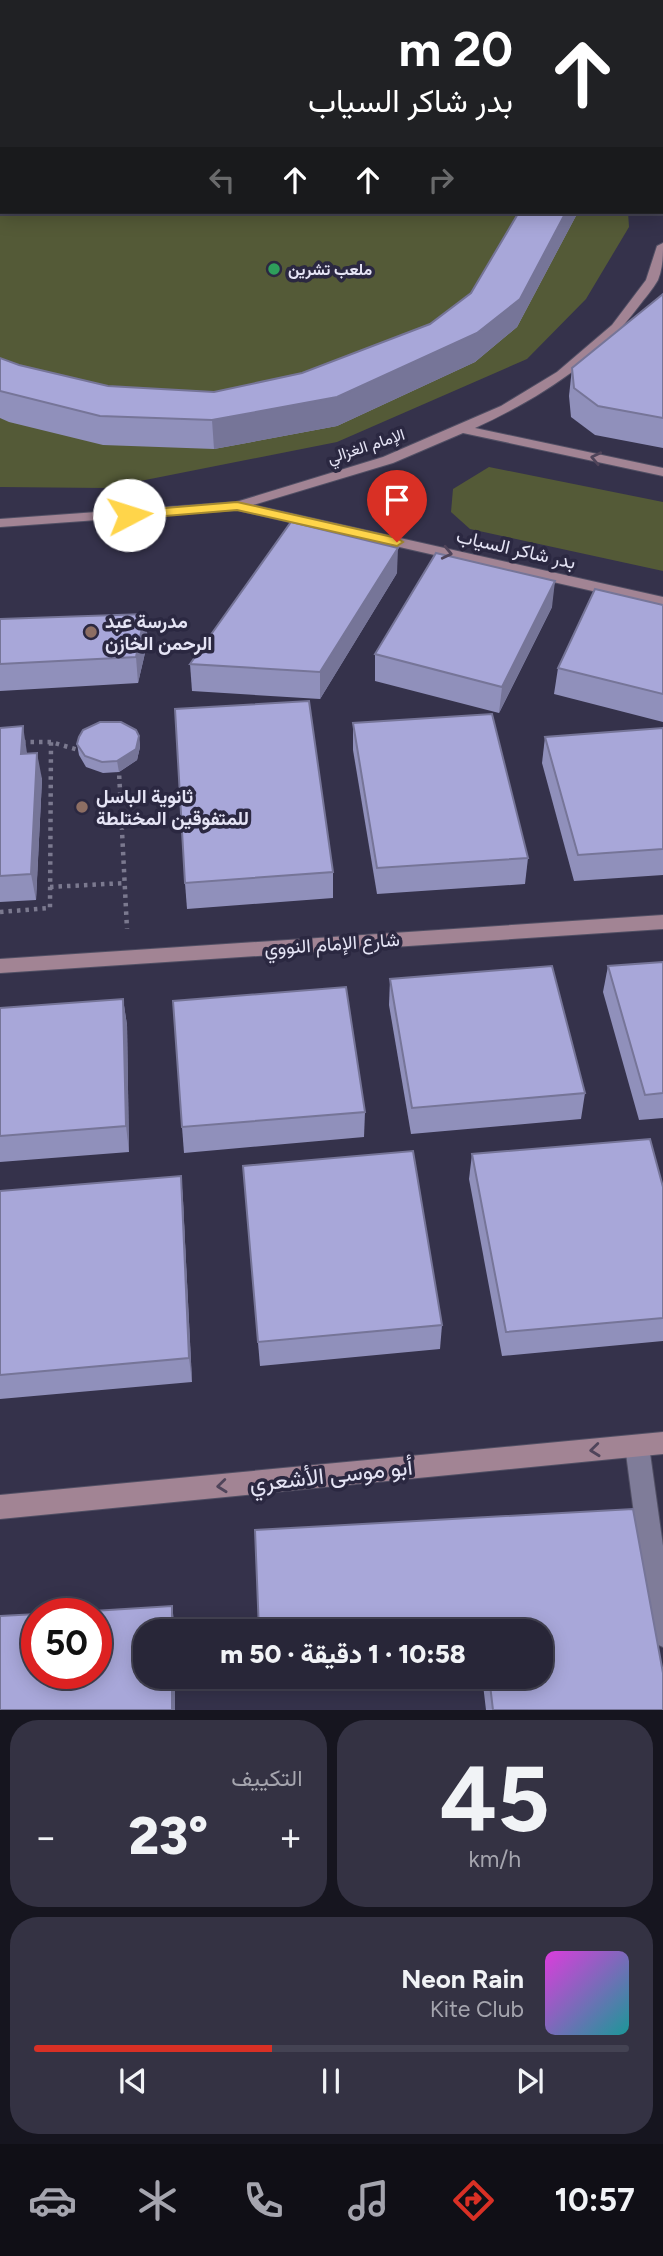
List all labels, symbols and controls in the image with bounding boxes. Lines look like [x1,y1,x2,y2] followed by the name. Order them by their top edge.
[398,19,513,78] text: 20 m
[537,28,628,119] icon: ahead
[308,82,513,120] text: بدر شاكر السياب
[203,161,241,199] icon: left
[276,161,314,199] icon: ahead
[349,161,387,199] icon: ahead
[422,161,460,199] icon: right
[288,260,372,280] place label: ملعب تشرين
[266,261,282,277] marker: ملعب تشرين
[325,425,408,471] street label: الإمام الغزالي
[590,451,602,466] one-way arrow
[367,470,427,542] pin
[92,478,166,552] position arrow
[378,481,416,519] icon: arrive
[454,524,578,574] street label: بدر شاكر السياب
[441,545,453,559] one-way arrow
[105,610,212,656] place label: مدرسة عبد الرحمن الخازن
[83,624,99,640] marker: مدرسة عبد الرحمن الخازن
[96,785,249,831] place label: ثانوية الباسل للمتفوقين المختلطة
[74,799,90,815] marker: ثانوية الباسل للمتفوقين المختلطة
[263,928,401,964] street label: شارع الإمام النووي
[589,1442,600,1457] one-way arrow
[248,1453,415,1502] street label: أبو موسى الأشعري
[216,1478,227,1493] one-way arrow
[21,1598,112,1689] speed limit sign: 50
[220,1638,466,1670] text: 10:58 · 1 دقيقة · 50 m
[440,1745,550,1854] text: 45
[231,1764,303,1792] text: التكييف
[128,1805,208,1867] text: 23°
[34,1814,58,1860] text: −
[279,1814,302,1860] text: +
[469,1845,521,1873] text: km/h
[401,1963,524,1995] text: Neon Rain
[430,1995,524,2023] text: Kite Club
[114,2062,152,2100] icon: previous
[312,2062,350,2100] icon: pause
[511,2062,549,2100] icon: next
[28,2176,77,2225] icon: car
[133,2176,182,2225] icon: climate
[239,2176,288,2225] icon: phone
[344,2176,393,2225] icon: music
[449,2176,498,2225] icon: directions
[555,2181,635,2219] text: 10:57

